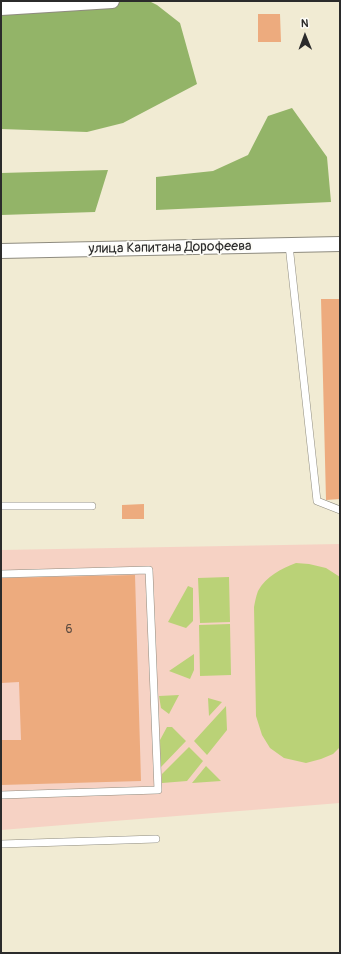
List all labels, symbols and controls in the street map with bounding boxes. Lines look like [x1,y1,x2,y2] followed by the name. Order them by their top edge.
[285,16,325,56] north arrow
[301,17,309,30] text: N
[88,238,252,258] street label: улица Капитана Дорофеева
[66,623,72,637] house number: 6

